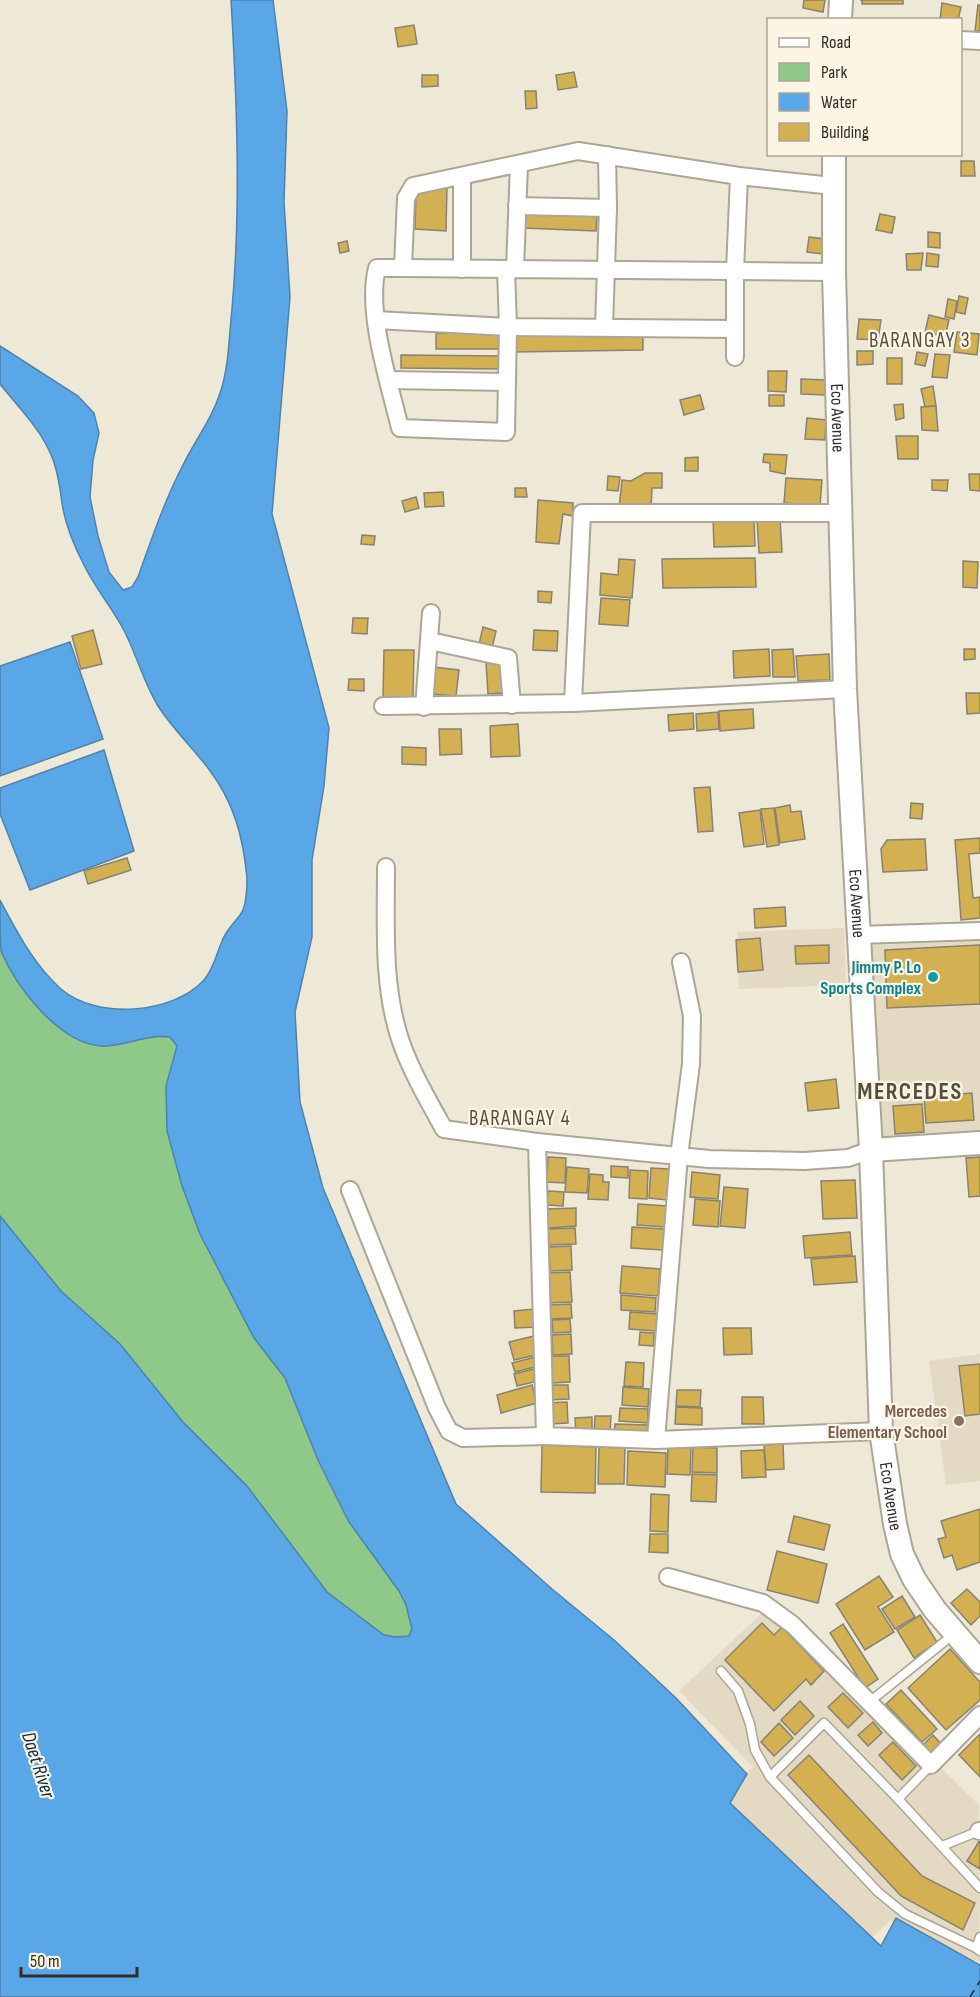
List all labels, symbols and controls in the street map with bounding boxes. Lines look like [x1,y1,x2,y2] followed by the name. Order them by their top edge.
[767,18,962,156] legend
[821,32,851,53] text: Road
[821,62,847,83] text: Park
[821,92,857,113] text: Water
[821,122,869,143] text: Building
[869,328,971,353] district label: BARANGAY 3
[826,383,849,453] street label: Eco Avenue
[845,869,870,938] street label: Eco Avenue
[820,957,921,999] place label: Jimmy P. Lo Sports Complex
[926,970,940,984] marker: Jimmy P. Lo Sports Complex
[857,1077,963,1106] district label: MERCEDES
[469,1106,571,1131] district label: BARANGAY 4
[828,1401,947,1443] place label: Mercedes Elementary School
[952,1414,966,1428] marker: Mercedes Elementary School
[875,1461,907,1533] street label: Eco Avenue
[16,1729,60,1802] water label: Daet River
[21,1940,136,1978] scale bar
[30,1951,60,1972] text: 50 m

